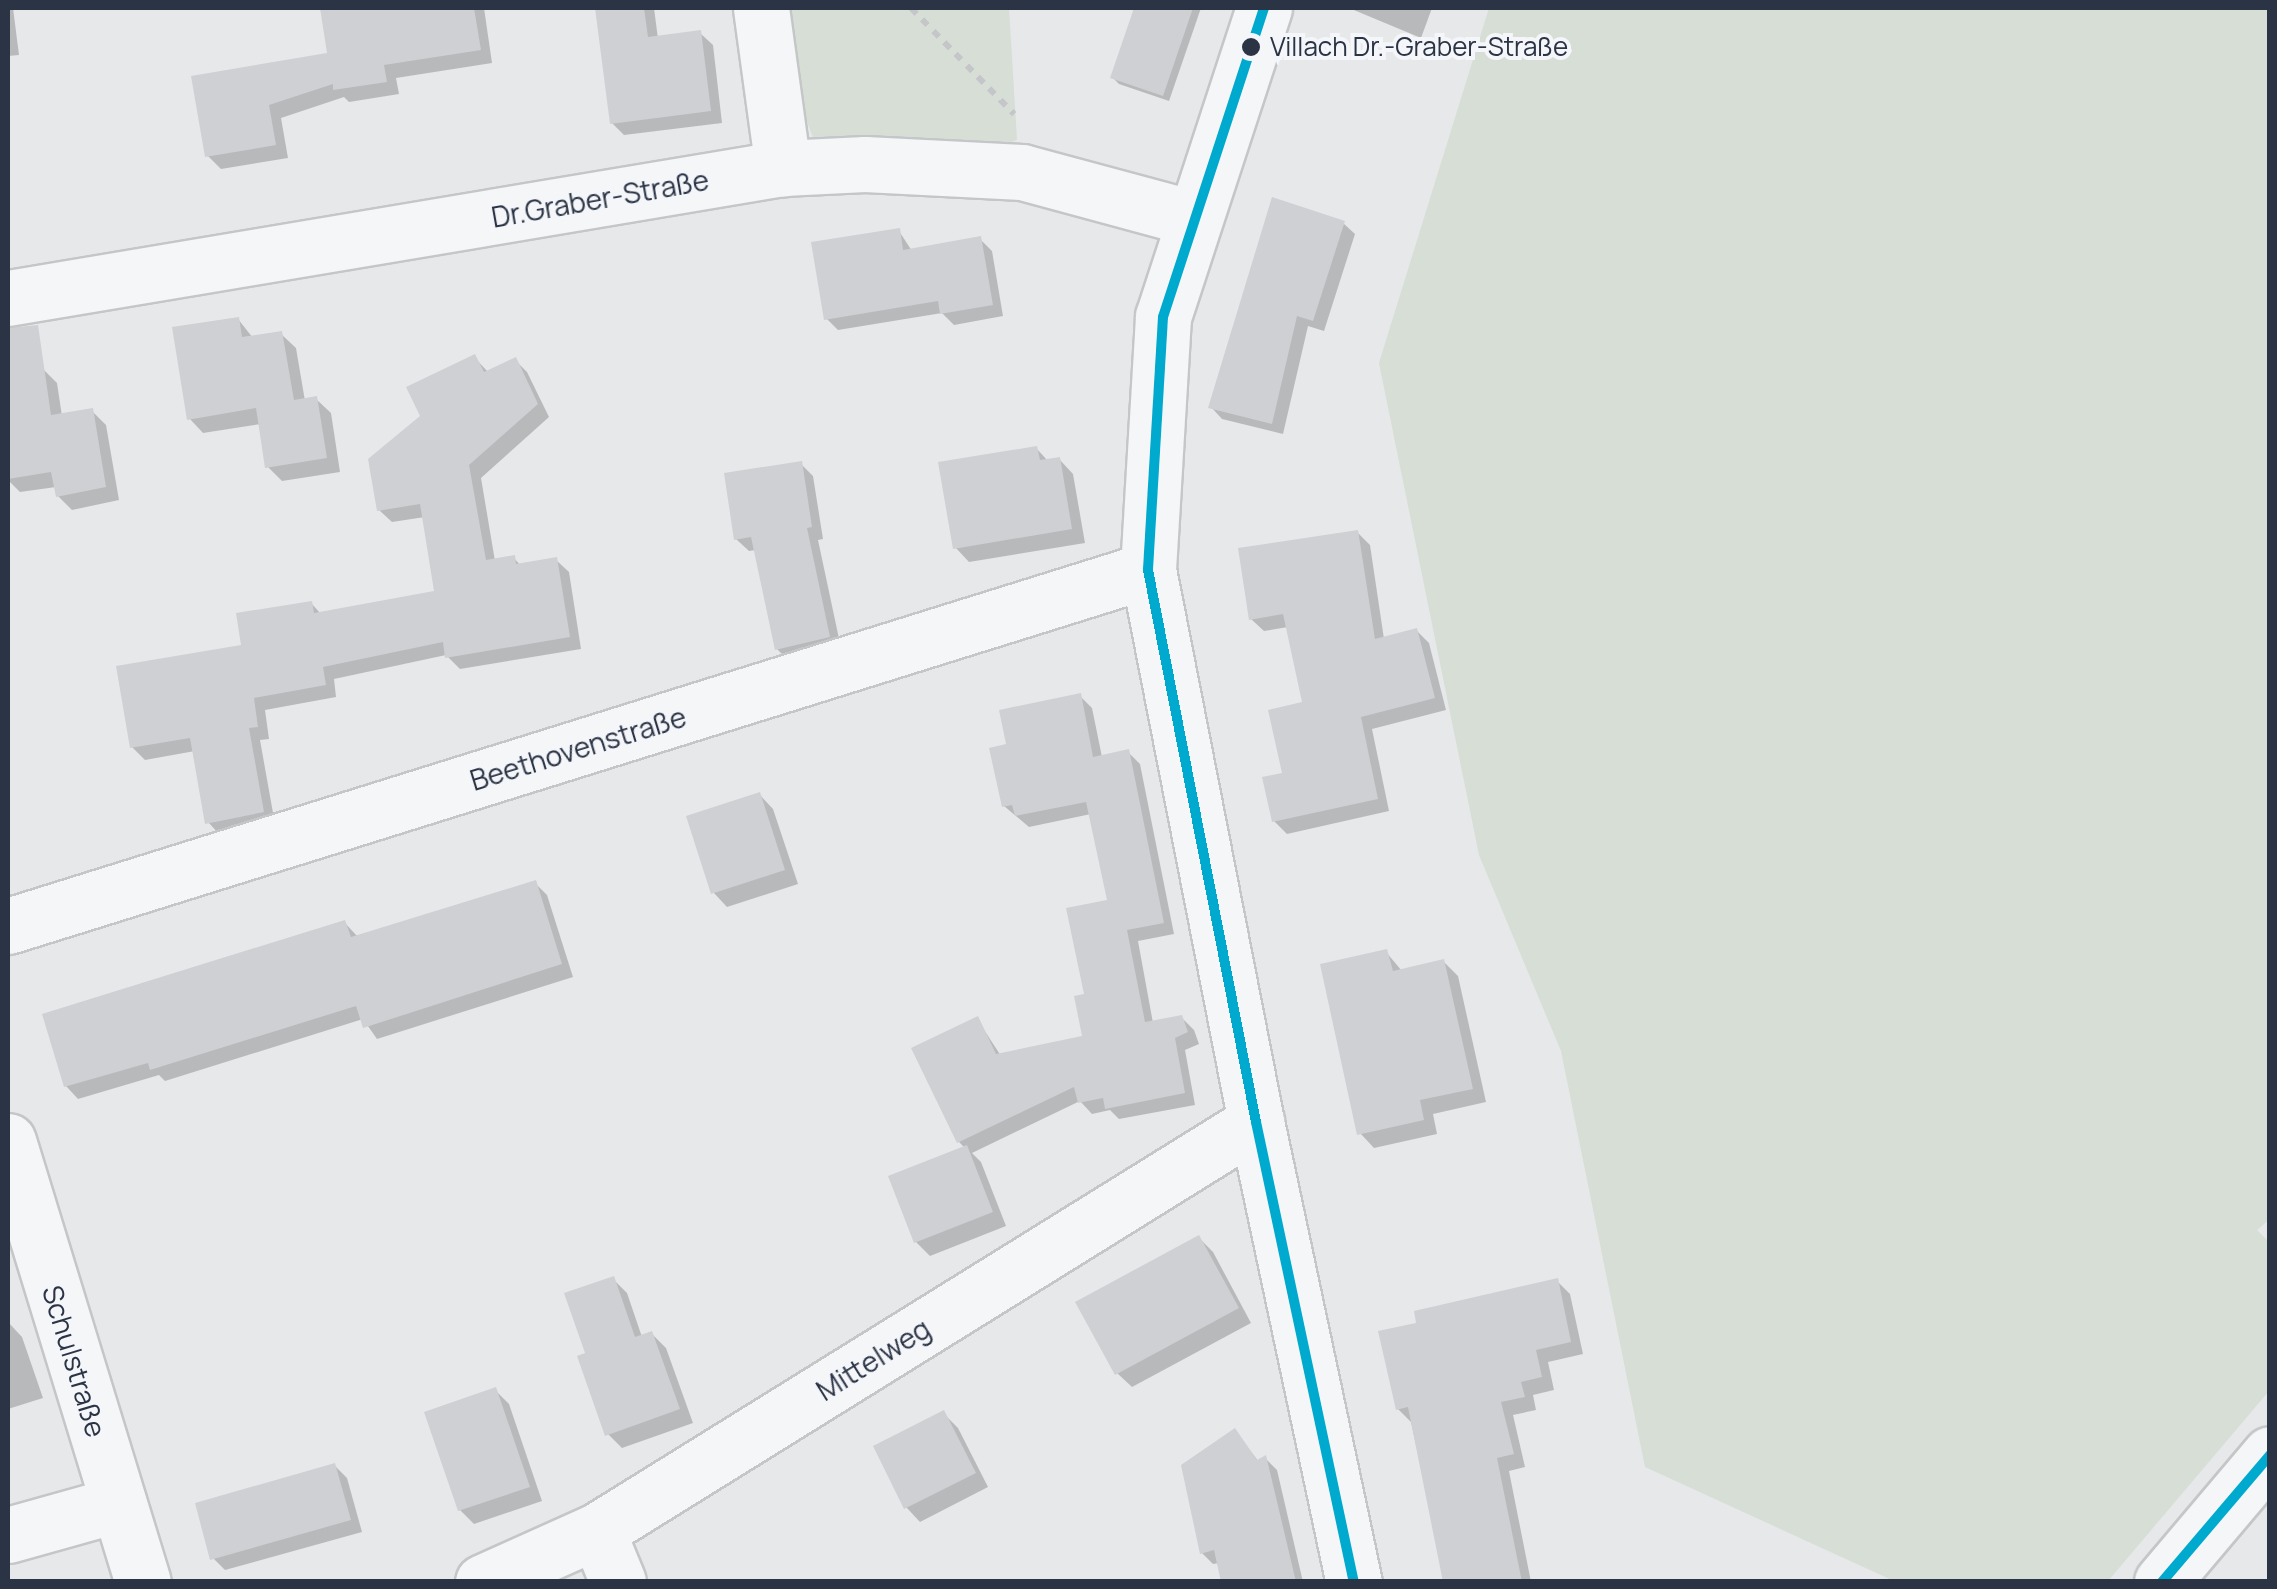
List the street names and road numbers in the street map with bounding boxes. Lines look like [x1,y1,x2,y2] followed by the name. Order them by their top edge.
[489,162,711,234] street label: Dr.Graber-Straße
[466,699,690,797] street label: Beethovenstraße
[36,1281,114,1441] street label: Schulstraße
[810,1311,936,1407] street label: Mittelweg

